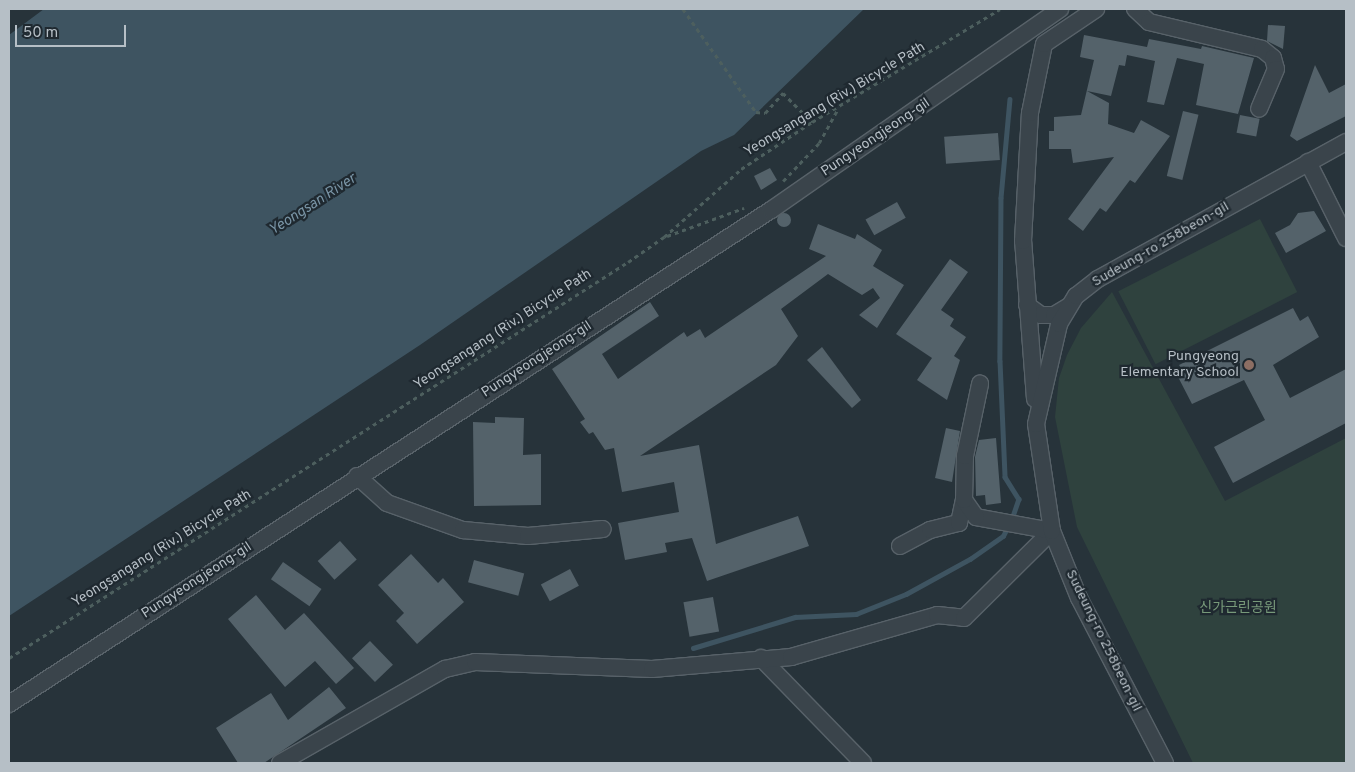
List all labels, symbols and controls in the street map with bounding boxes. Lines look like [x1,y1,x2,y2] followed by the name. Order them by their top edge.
[18,15,129,47] scale bar
[23,24,58,43] text: 50 m
[741,39,929,161] street label: Yeongsangang (Riv.) Bicycle Path
[818,95,934,181] street label: Pungyeongjeong-gil
[266,170,360,240] water label: Yeongsan River
[1090,199,1232,291] street label: Sudeung-ro 258beon-gil
[411,266,595,394] street label: Yeongsangang (Riv.) Bicycle Path
[479,318,595,402] street label: Pungyeongjeong-gil
[1120,349,1239,382] place label: Pungyeong Elementary School
[1243,359,1255,371] marker: Pungyeong Elementary School
[69,487,255,611] street label: Yeongsangang (Riv.) Bicycle Path
[139,539,255,623] street label: Pungyeongjeong-gil
[1061,567,1145,715] street label: Sudeung-ro 258beon-gil
[1199,601,1277,617] park label: 신가근린공원

